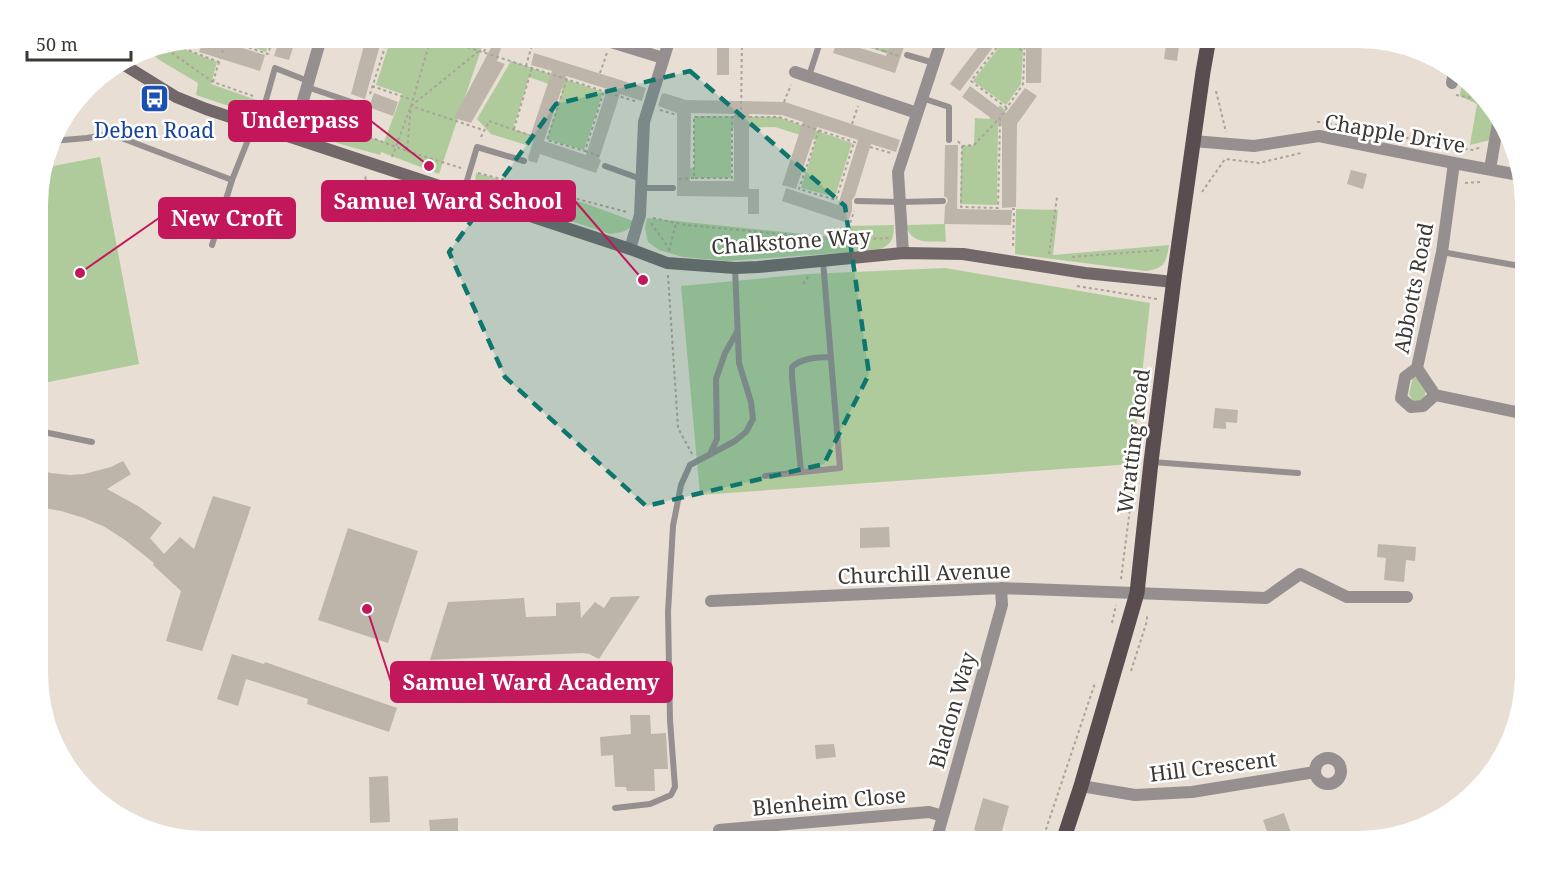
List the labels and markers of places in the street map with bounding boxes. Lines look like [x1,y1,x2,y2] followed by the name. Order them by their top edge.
[138,83,170,115] bus stop icon: Deben Road
[229,101,371,141] callout: Underpass
[94,116,214,144] place label: Deben Road
[322,181,575,221] callout: Samuel Ward School
[159,198,295,238] callout: New Croft
[391,662,672,702] callout: Samuel Ward Academy

